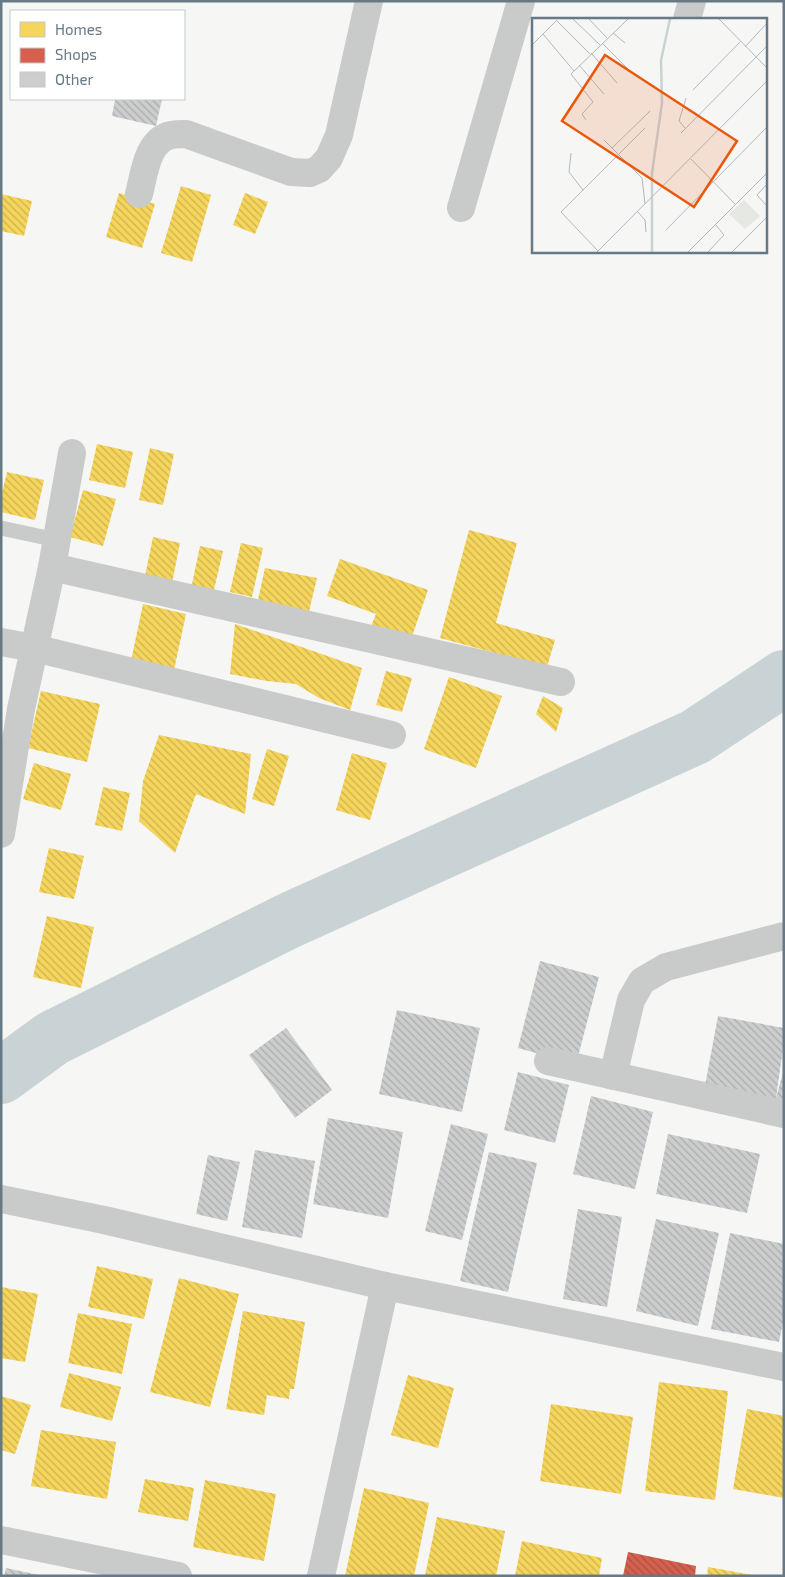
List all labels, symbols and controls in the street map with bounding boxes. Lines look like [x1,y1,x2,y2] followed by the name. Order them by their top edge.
[10,10,185,100] legend
[532,18,768,252] inset map
[55,20,102,38] text: Homes
[55,45,97,63] text: Shops
[55,70,94,88] text: Other

